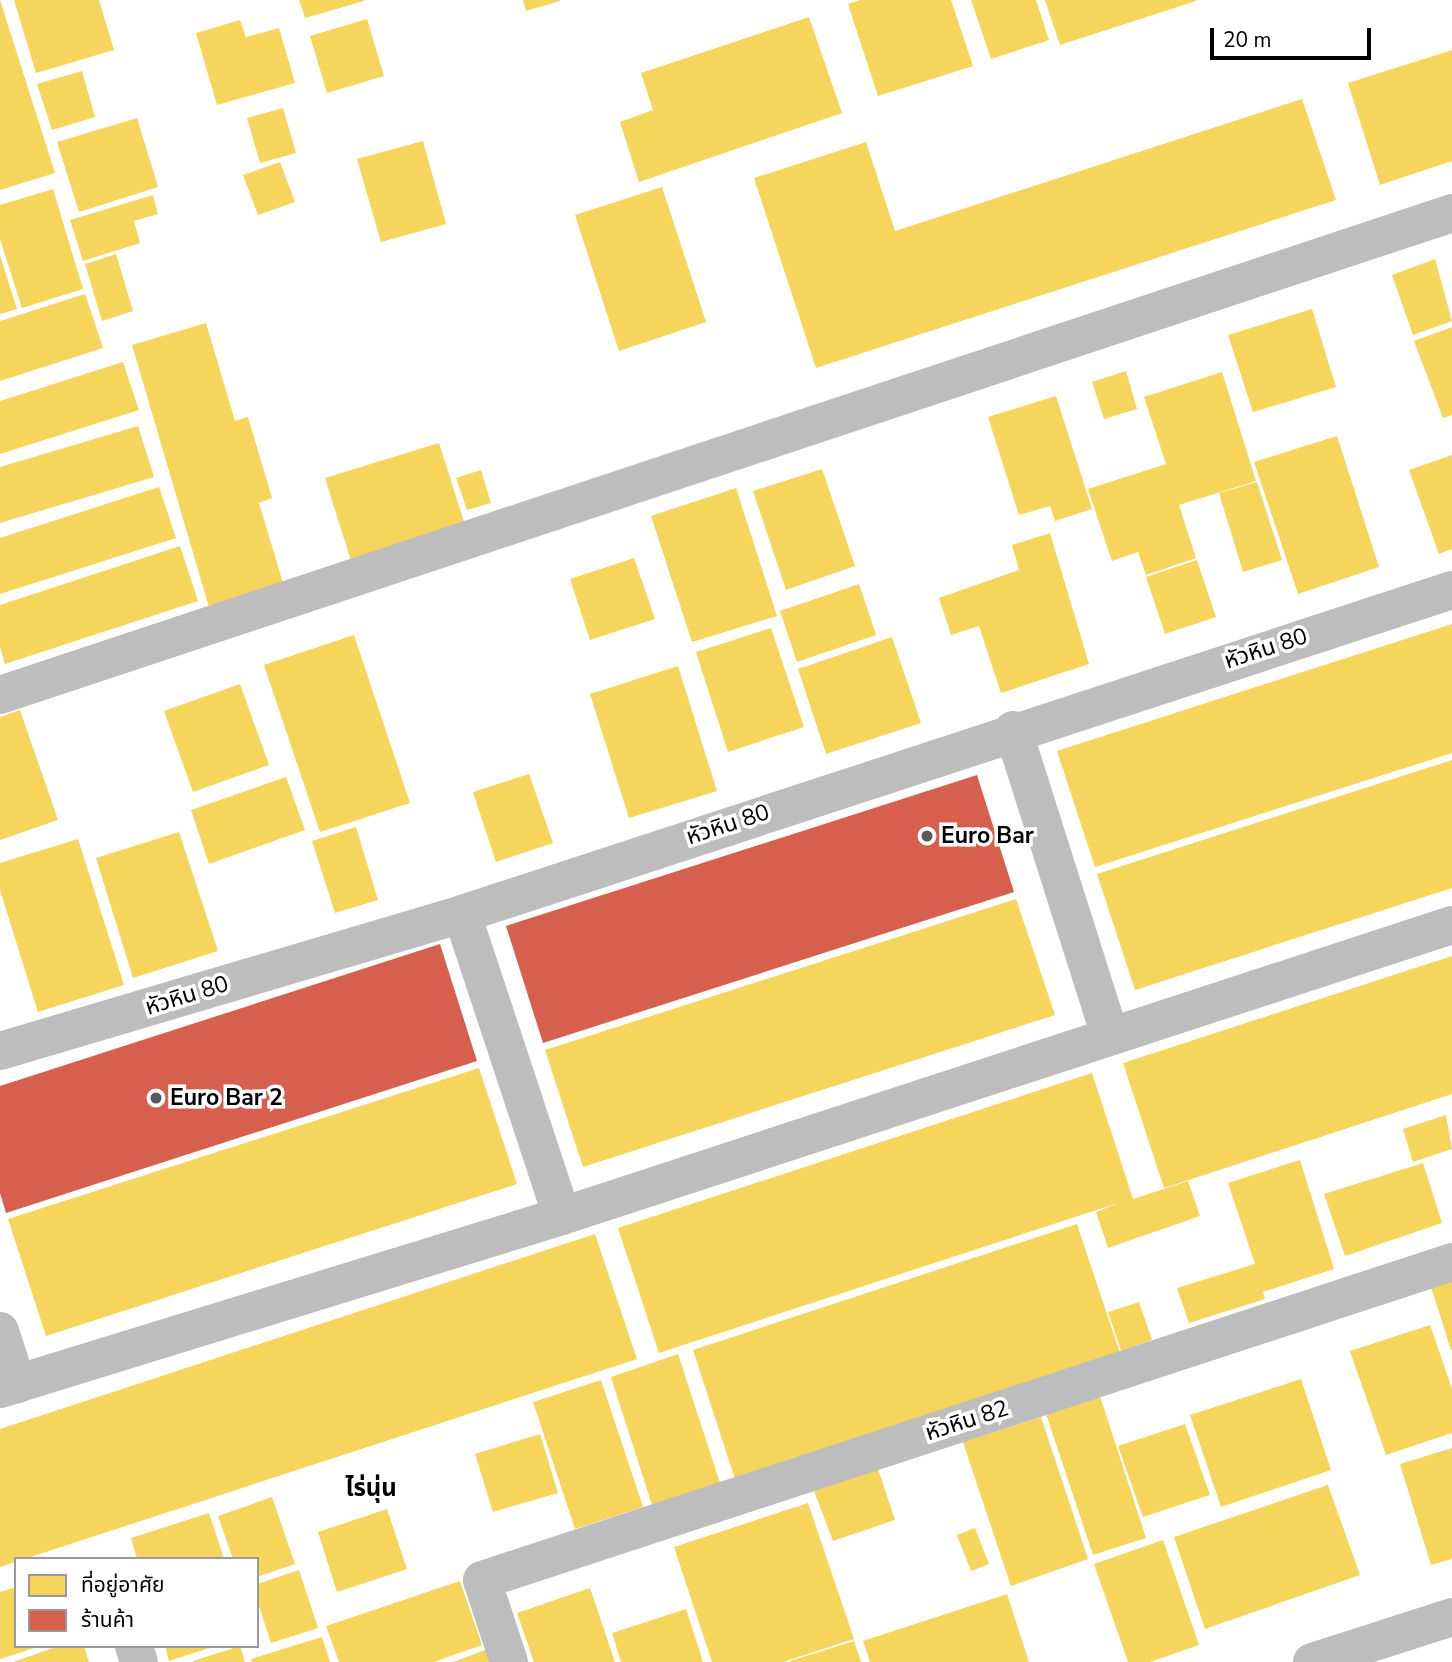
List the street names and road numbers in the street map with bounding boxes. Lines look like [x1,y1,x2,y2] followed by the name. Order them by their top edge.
[1221,623,1311,675] street label: หัวหิน 80
[683,799,773,851] street label: หัวหิน 80
[142,970,232,1022] street label: หัวหิน 80
[922,1395,1012,1447] street label: หัวหิน 82

